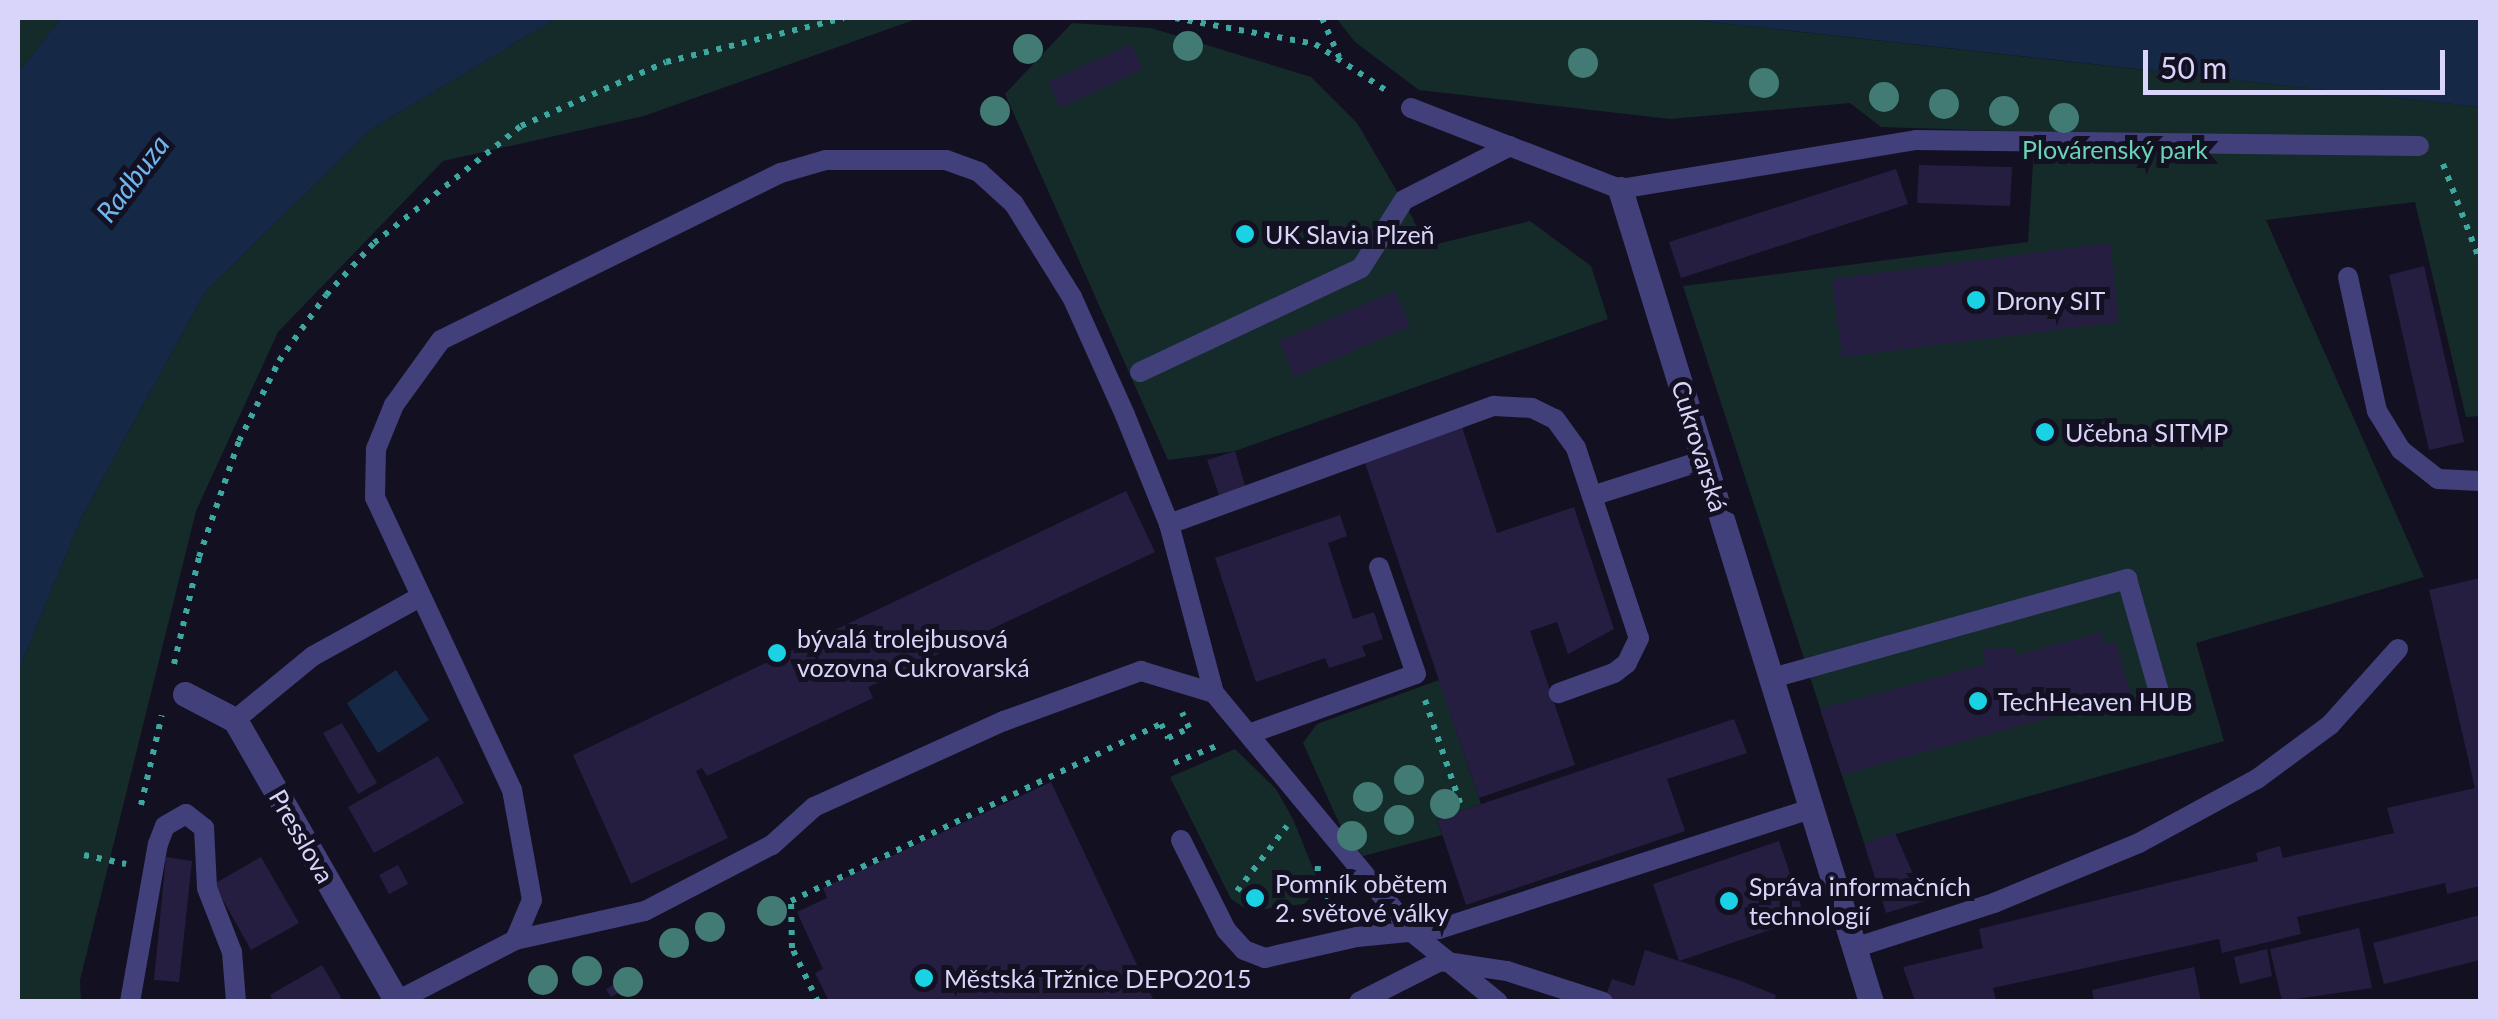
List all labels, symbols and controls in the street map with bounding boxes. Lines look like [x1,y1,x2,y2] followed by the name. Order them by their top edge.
[2148,30,2450,92] scale bar
[2160,49,2227,85] text: 50 m
[88,128,176,228] water label: Radbuza
[2022,134,2208,164] park label: Plovárenský park
[1265,219,1435,249] place label: UK Slavia Plzeň
[1234,223,1256,245] marker: UK Slavia Plzeň
[1996,285,2106,315] place label: Drony SIT
[1965,289,1987,311] marker: Drony SIT
[1666,377,1734,515] street label: Cukrovarská
[2065,417,2228,447] place label: Učebna SITMP
[2034,421,2056,443] marker: Učebna SITMP
[797,624,1030,683] place label: bývalá trolejbusová vozovna Cukrovarská
[766,642,788,664] marker: bývalá trolejbusová vozovna Cukrovarská
[1998,686,2192,716] place label: TechHeaven HUB
[1967,690,1989,712] marker: TechHeaven HUB
[263,784,341,888] street label: Presslova
[1275,869,1450,928] place label: Pomník obětem 2. světové války
[1749,872,1971,931] place label: Správa informačních technologií
[1244,887,1266,909] marker: Pomník obětem 2. světové války
[1718,890,1740,912] marker: Správa informačních technologií
[944,963,1252,993] place label: Městská Tržnice DEPO2015
[913,967,935,989] marker: Městská Tržnice DEPO2015

